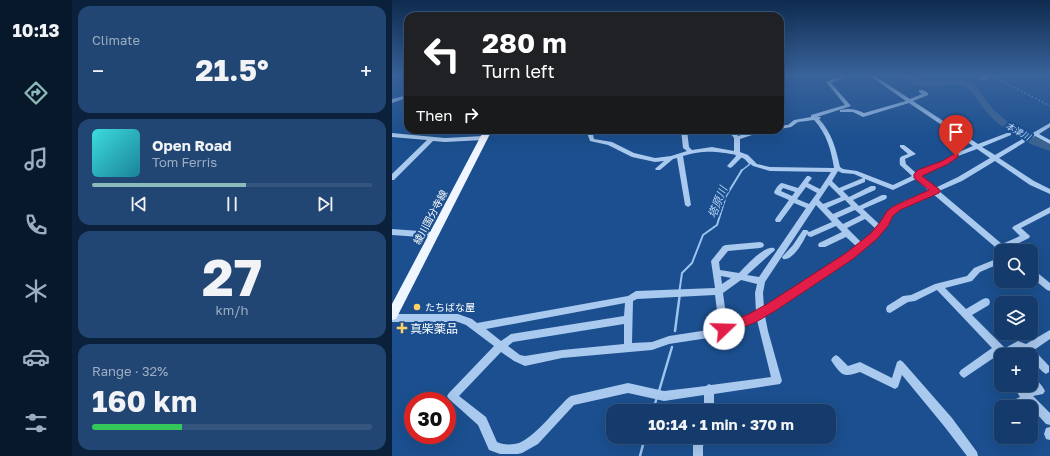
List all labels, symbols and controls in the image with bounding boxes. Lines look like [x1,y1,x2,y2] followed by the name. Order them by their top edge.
[13,19,59,41] text: 10:13
[482,26,567,59] text: 280 m
[416,28,468,80] icon: left
[92,32,140,48] text: Climate
[195,52,269,88] text: 21.5°
[92,57,104,84] text: −
[360,57,372,84] text: +
[482,60,555,82] text: Turn left
[22,79,50,107] icon: directions
[460,104,482,126] icon: right
[416,106,452,124] text: Then
[939,115,973,156] pin
[1004,120,1033,143] water label: 本津川
[945,121,967,143] icon: arrive
[152,136,232,154] text: Open Road
[22,145,50,173] icon: music
[152,154,217,170] text: Tom Ferris
[705,183,730,220] water label: 塔原川
[411,188,449,246] street label: 綾川国分寺線
[128,193,150,215] icon: previous
[221,193,243,215] icon: pause
[314,193,336,215] icon: next
[22,211,50,239] icon: phone
[994,244,1038,444] map controls
[994,244,1038,288] button: search
[202,245,262,307] text: 27
[22,277,50,305] icon: climate
[994,296,1038,340] button: layers
[425,301,475,313] place label: たちばな屋
[215,302,249,318] text: km/h
[412,302,422,312] marker: たちばな屋
[703,308,745,350] position arrow
[410,321,458,336] place label: 真柴薬品
[397,323,407,333] marker: 真柴薬品
[22,343,50,371] icon: car
[994,348,1038,392] button: +
[92,363,168,379] text: Range · 32%
[92,383,197,419] text: 160 km
[404,392,456,444] speed limit sign: 30
[994,400,1038,444] button: −
[22,409,50,437] icon: filters
[648,415,794,433] text: 10:14 · 1 min · 370 m

